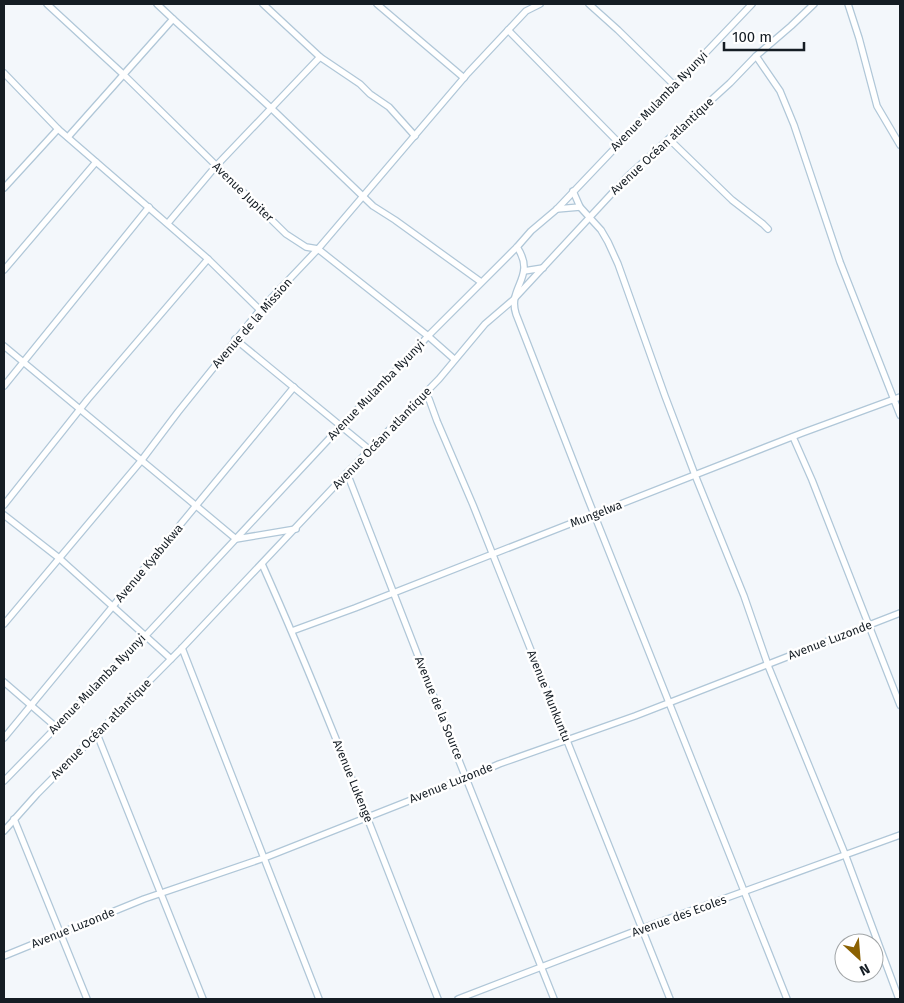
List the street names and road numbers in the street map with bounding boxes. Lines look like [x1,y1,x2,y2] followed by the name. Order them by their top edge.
[608,48,710,154] street label: Avenue Mulamba Nyunyi
[607,94,717,198] street label: Avenue Océan atlantique
[210,159,277,225] street label: Avenue Jupiter
[209,275,295,371] street label: Avenue de la Mission
[325,337,427,443] street label: Avenue Mulamba Nyunyi
[330,384,434,492] street label: Avenue Océan atlantique
[568,498,624,530] street label: Mungelwa
[112,521,186,605] street label: Avenue Kyabukwa
[786,618,874,662] street label: Avenue Luzonde
[46,631,148,737] street label: Avenue Mulamba Nyunyi
[524,648,574,744] street label: Avenue Munkuntu
[412,654,466,762] street label: Avenue de la Source
[48,676,154,782] street label: Avenue Océan atlantique
[330,738,376,824] street label: Avenue Lukenge
[407,760,495,806] street label: Avenue Luzonde
[630,892,729,940] street label: Avenue des Ecoles
[29,905,117,951] street label: Avenue Luzonde

